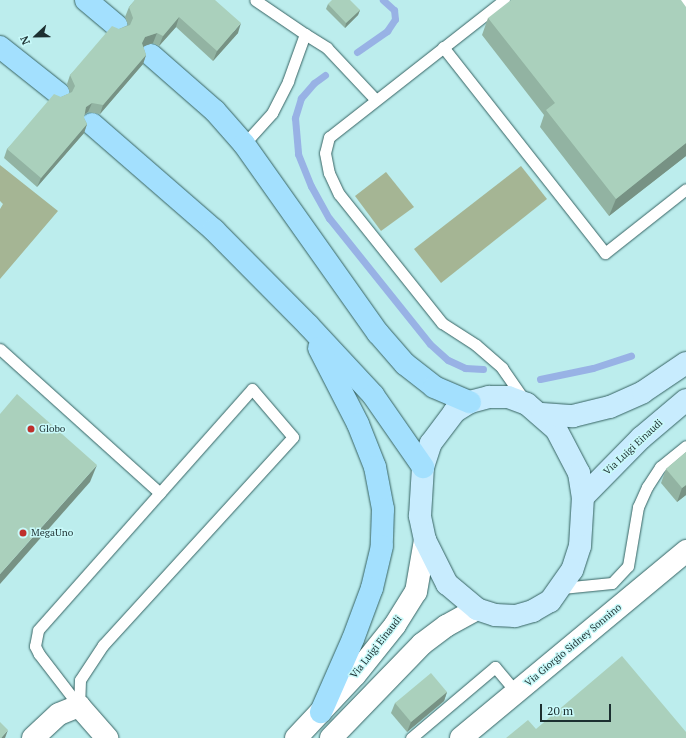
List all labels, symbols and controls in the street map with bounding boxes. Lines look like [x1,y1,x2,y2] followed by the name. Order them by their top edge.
[16,16,56,56] north arrow
[17,34,33,47] text: N
[601,417,665,477] street label: Via Luigi Einaudi
[39,423,65,435] place label: Globo
[26,424,36,434] marker: Globo
[31,527,73,539] place label: MegaUno
[18,528,28,538] marker: MegaUno
[522,601,624,689] street label: Via Giorgio Sidney Sonnino
[348,613,404,681] street label: Via Luigi Einaudi
[542,696,613,722] scale bar
[547,703,573,718] text: 20 m

